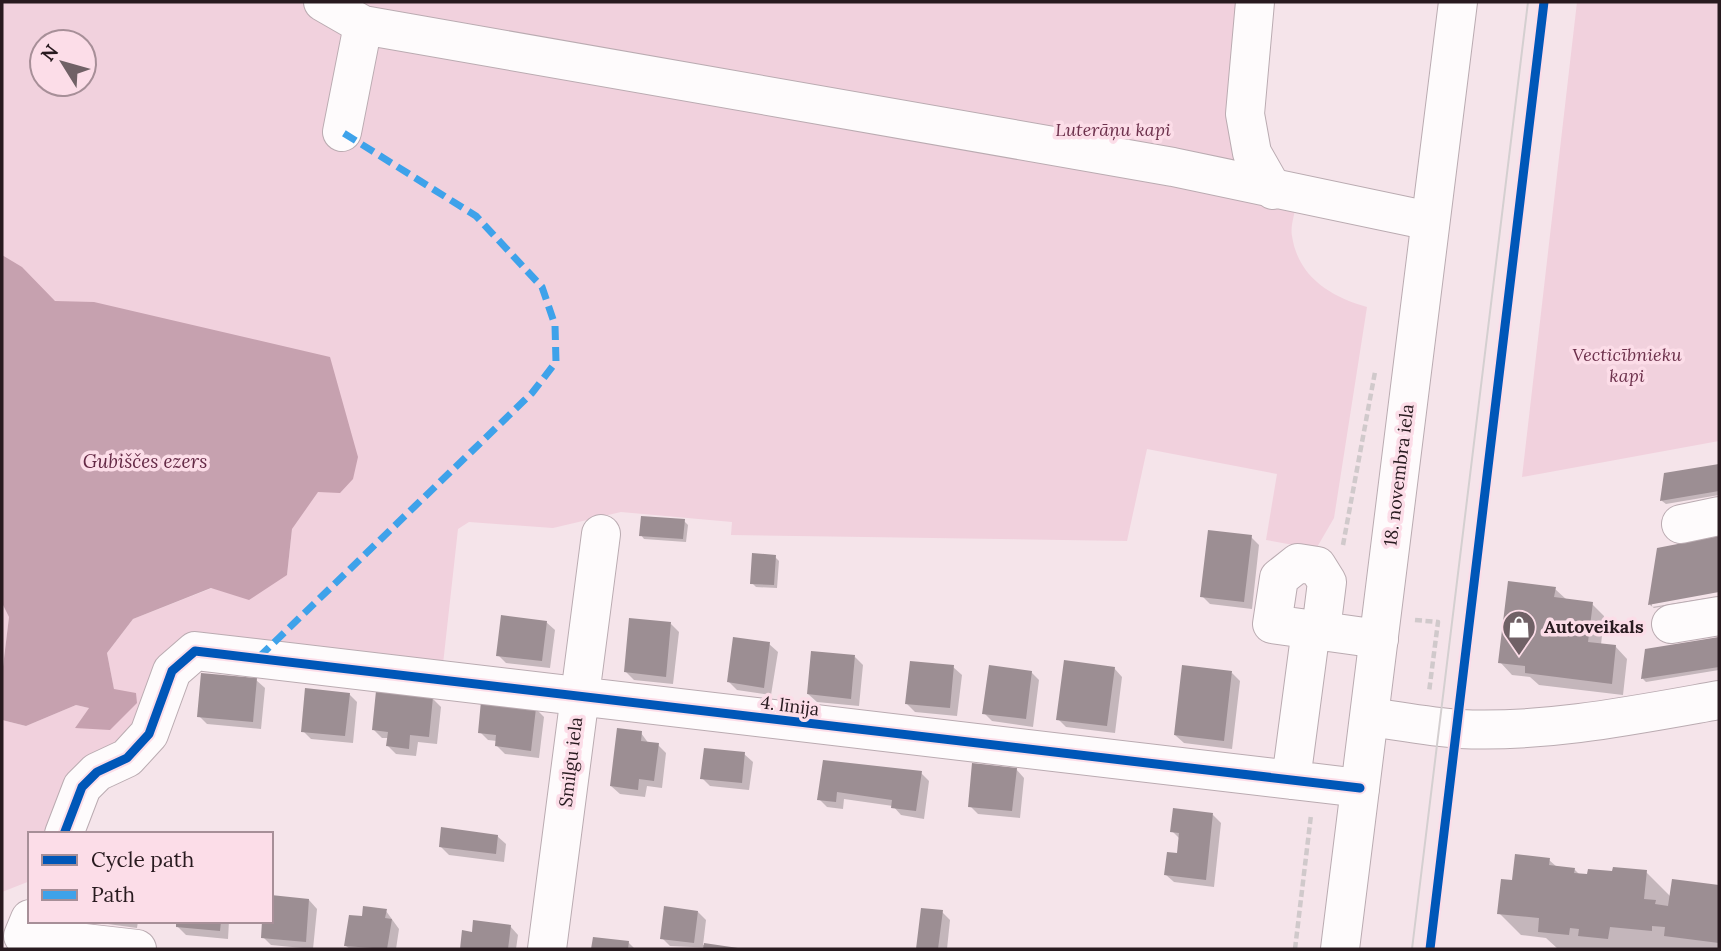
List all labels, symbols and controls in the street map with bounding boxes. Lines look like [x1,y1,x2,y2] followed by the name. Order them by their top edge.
[28,28,98,98] north arrow
[35,39,64,66] text: N
[1055,118,1171,141] park label: Luterāņu kapi
[1572,343,1682,387] park label: Vecticībnieku kapi
[1378,402,1419,547] street label: 18. novembra iela
[83,449,207,473] water label: Gubiščes ezers
[1500,608,1538,657] shop icon: Autoveikals
[1544,615,1644,638] place label: Autoveikals
[759,691,821,721] street label: 4. līnija
[554,716,587,808] street label: Smilgu iela
[28,832,273,923] legend
[91,846,194,873] text: Cycle path
[91,881,135,908] text: Path

